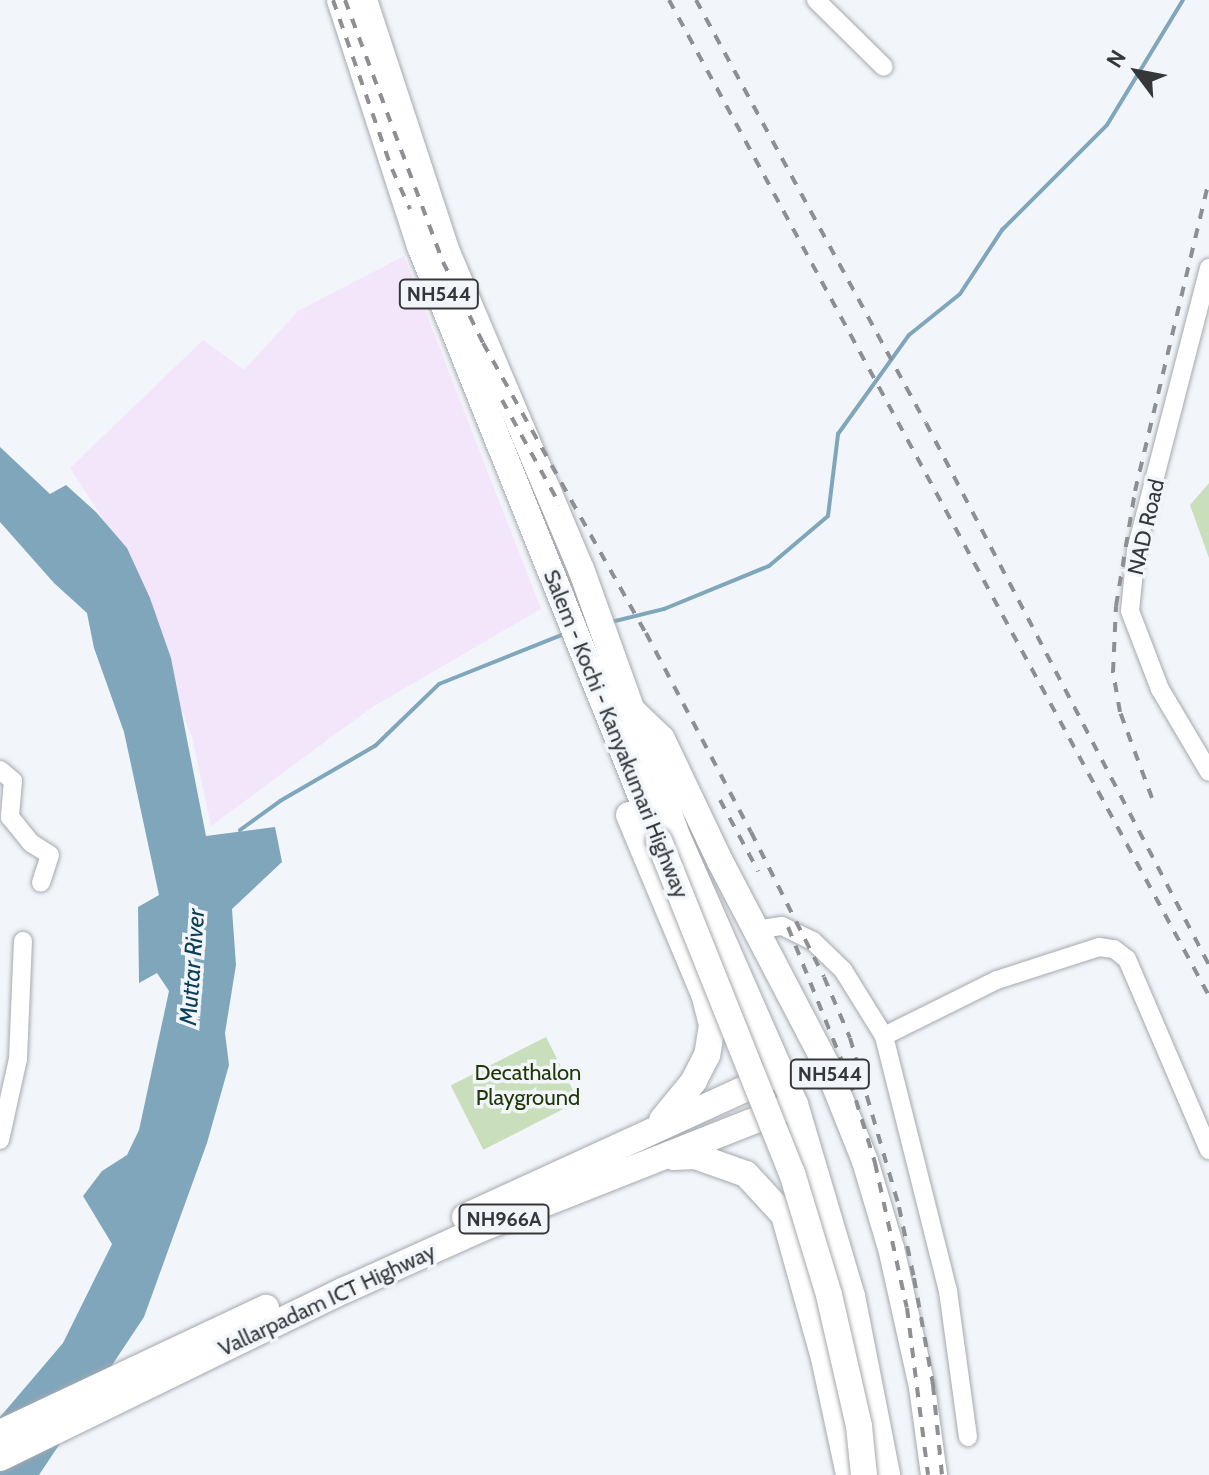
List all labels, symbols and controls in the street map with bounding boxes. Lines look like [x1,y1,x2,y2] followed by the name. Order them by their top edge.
[1097,32,1177,112] north arrow
[1101,45,1132,73] text: N
[397,278,481,310] road number: NH544
[1122,476,1170,578] street label: NAD Road
[538,566,694,902] street label: Salem - Kochi - Kanyakumari Highway
[174,908,210,1026] water label: Muttar River
[788,1058,872,1090] road number: NH544
[475,1059,581,1110] park label: Decathalon Playground
[458,1203,550,1235] road number: NH966A
[214,1238,440,1362] street label: Vallarpadam ICT Highway

